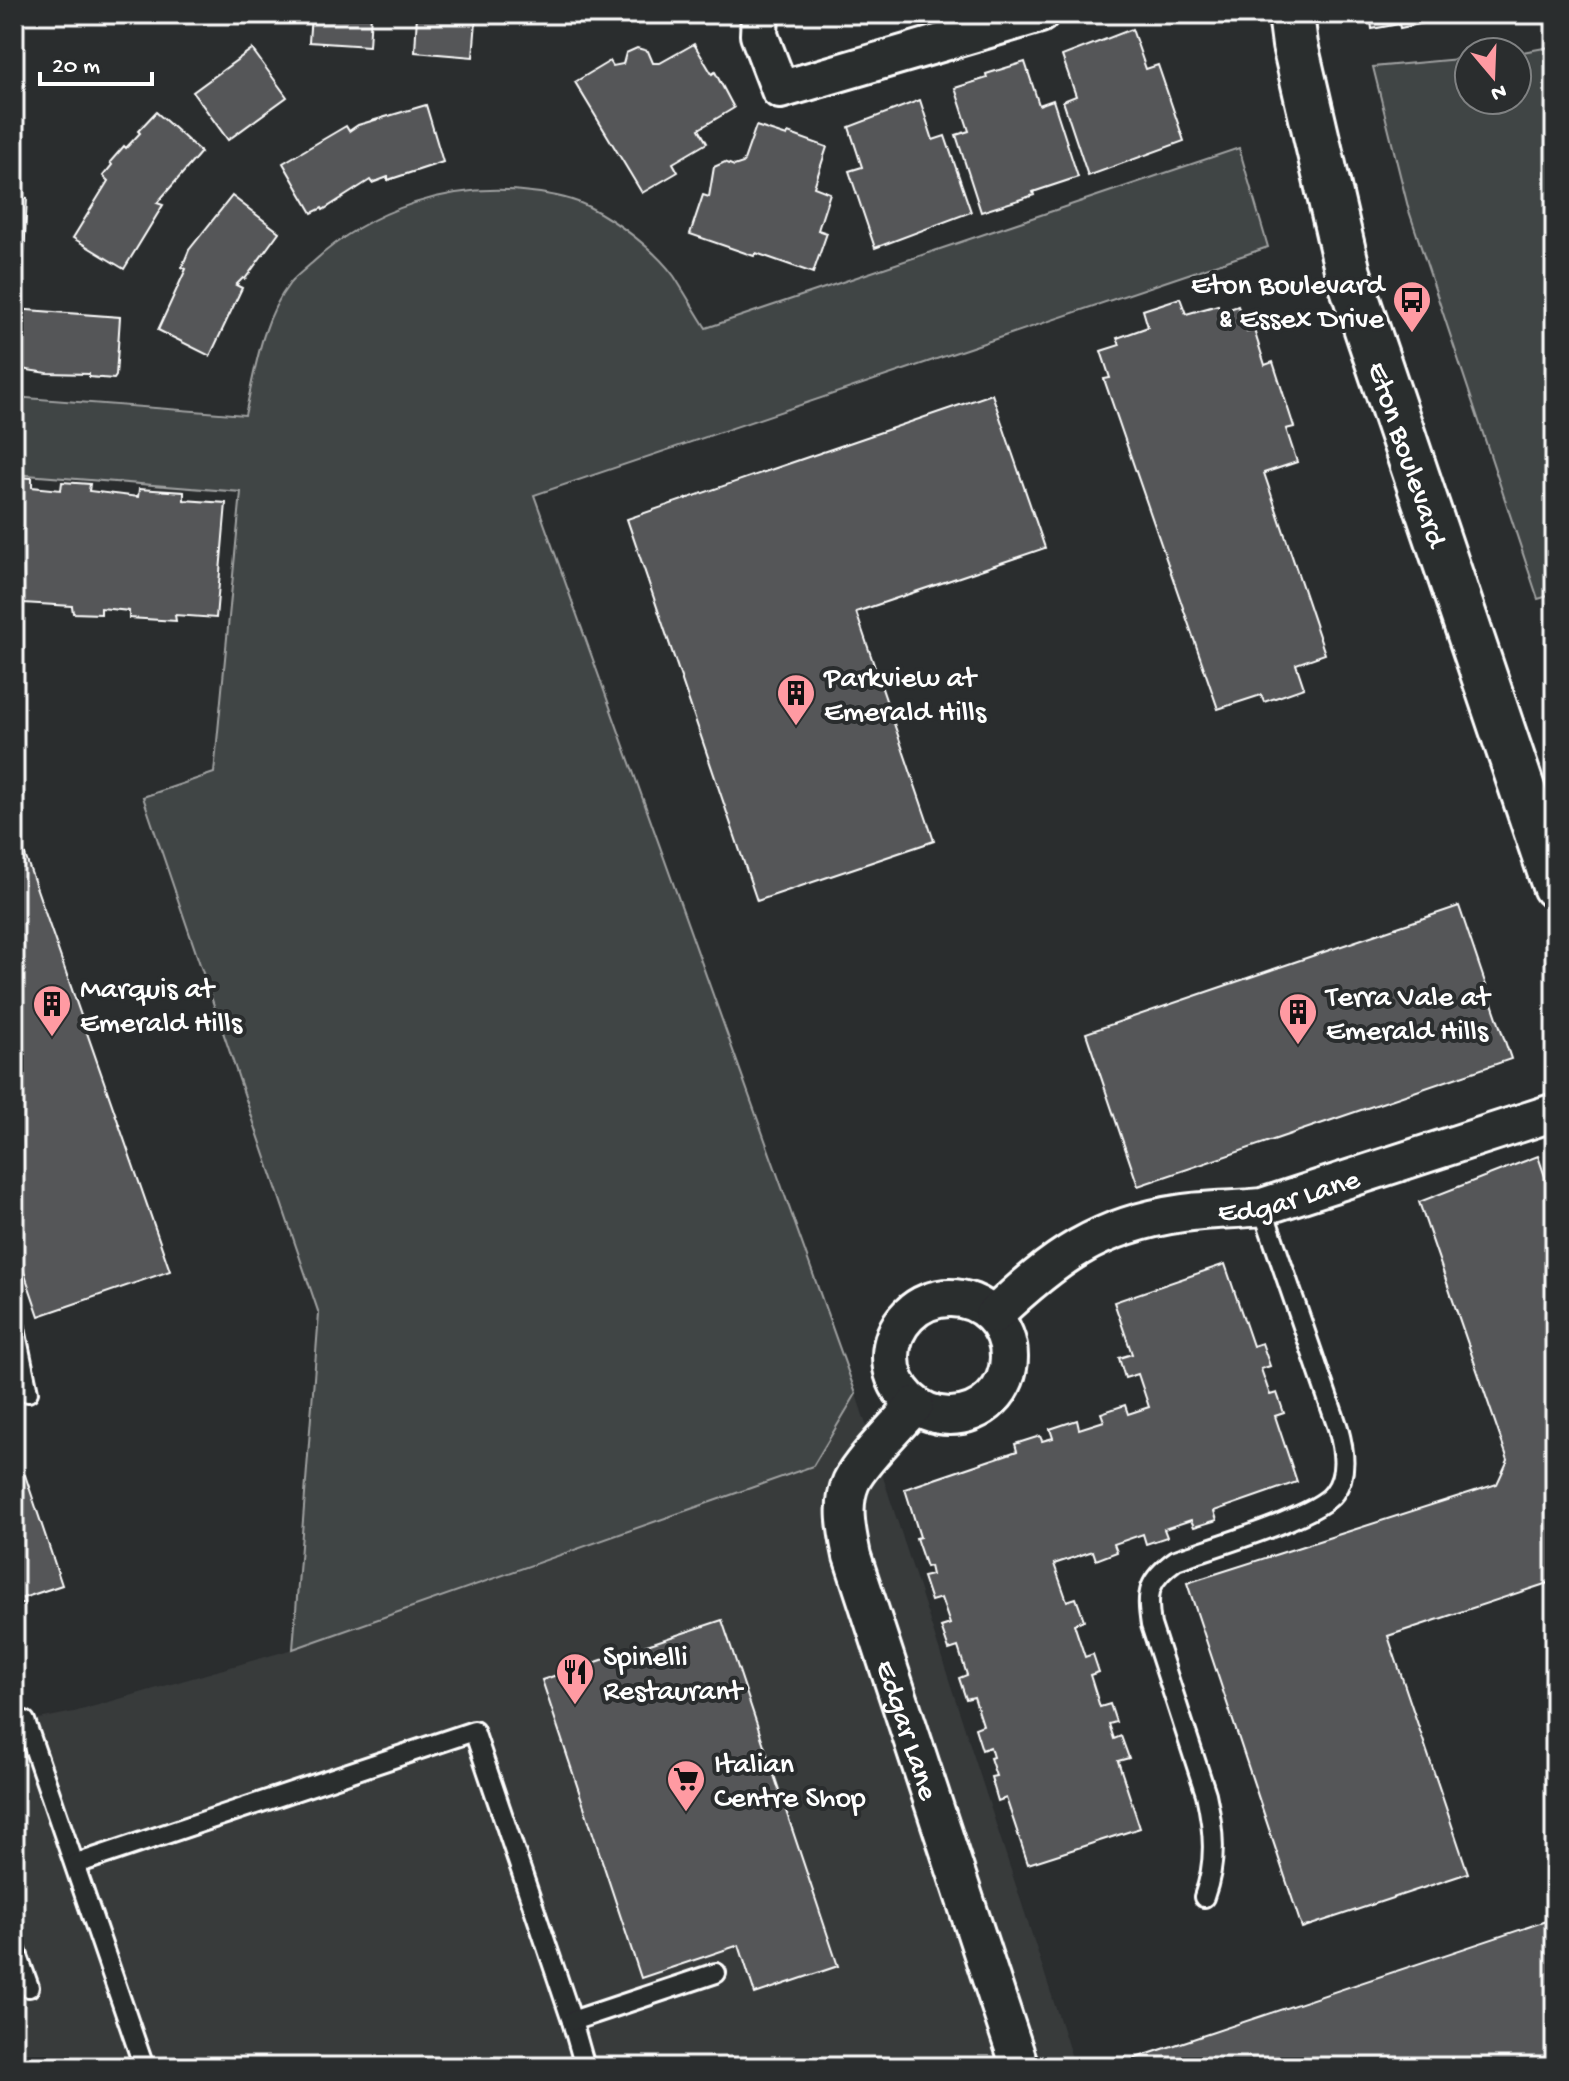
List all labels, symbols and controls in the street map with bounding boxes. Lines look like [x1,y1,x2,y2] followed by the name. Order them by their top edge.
[40,36,152,86] scale bar
[1453,36,1533,116] north arrow
[52,53,100,82] text: 20 m
[1487,76,1509,106] text: N
[1191,270,1386,339] place label: Eton Boulevard & Essex Drive
[1391,279,1433,334] bus stop icon: Eton Boulevard & Essex Drive
[1357,358,1453,554] street label: Eton Boulevard
[823,663,987,732] place label: Parkview at Emerald Hills
[775,672,817,727] building icon: Parkview at Emerald Hills
[80,974,243,1043] place label: Marquis at Emerald Hills
[1324,982,1492,1051] place label: Terra Vale at Emerald Hills
[31,983,73,1038] building icon: Marquis at Emerald Hills
[1277,991,1319,1046] building icon: Terra Vale at Emerald Hills
[1217,1163,1365,1232] street label: Edgar Lane
[603,1642,745,1711] place label: Spinelli Restaurant
[554,1651,596,1706] restaurant icon: Spinelli Restaurant
[865,1656,944,1806] street label: Edgar Lane
[714,1749,866,1818] place label: Italian Centre Shop
[665,1758,707,1813] supermarket icon: Italian Centre Shop

